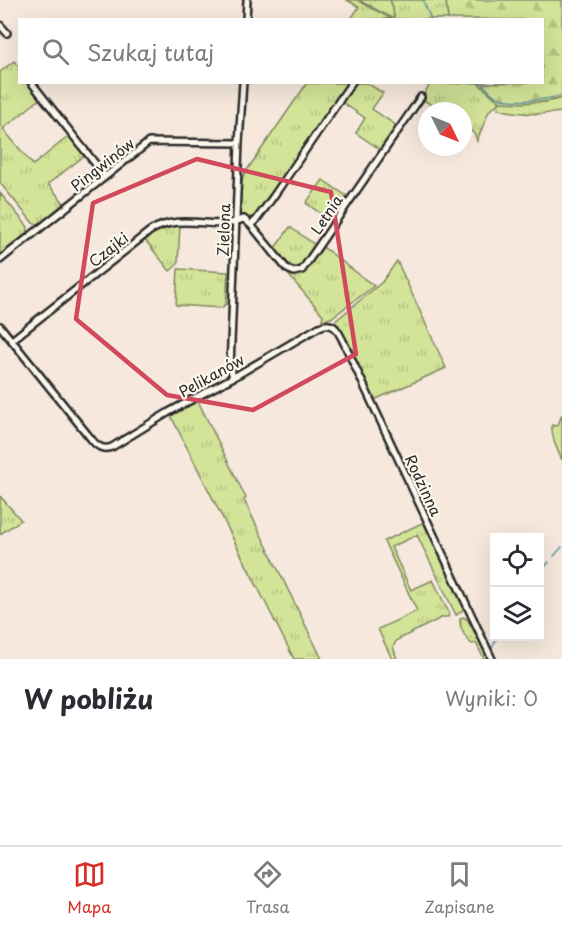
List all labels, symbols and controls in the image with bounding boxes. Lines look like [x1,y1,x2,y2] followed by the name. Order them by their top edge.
[18,18,544,84] search box
[39,35,72,68] icon: search
[87,35,214,68] text: Szukaj tutaj
[418,102,472,156] north arrow
[65,131,139,196] street label: Pingwinów
[304,189,348,238] street label: Letnia
[211,202,235,257] street label: Zielona
[83,226,133,272] street label: Czajki
[174,347,248,402] street label: Pelikanów
[400,450,449,520] street label: Rodzinna
[490,533,544,641] map controls
[490,533,544,587] button: locate
[490,587,544,641] button: layers
[24,679,153,718] text: W pobliżu
[445,683,538,713] text: Wyniki: 0
[67,858,111,918] tab: Mapa
[246,858,289,918] tab: Trasa
[424,858,495,918] tab: Zapisane

